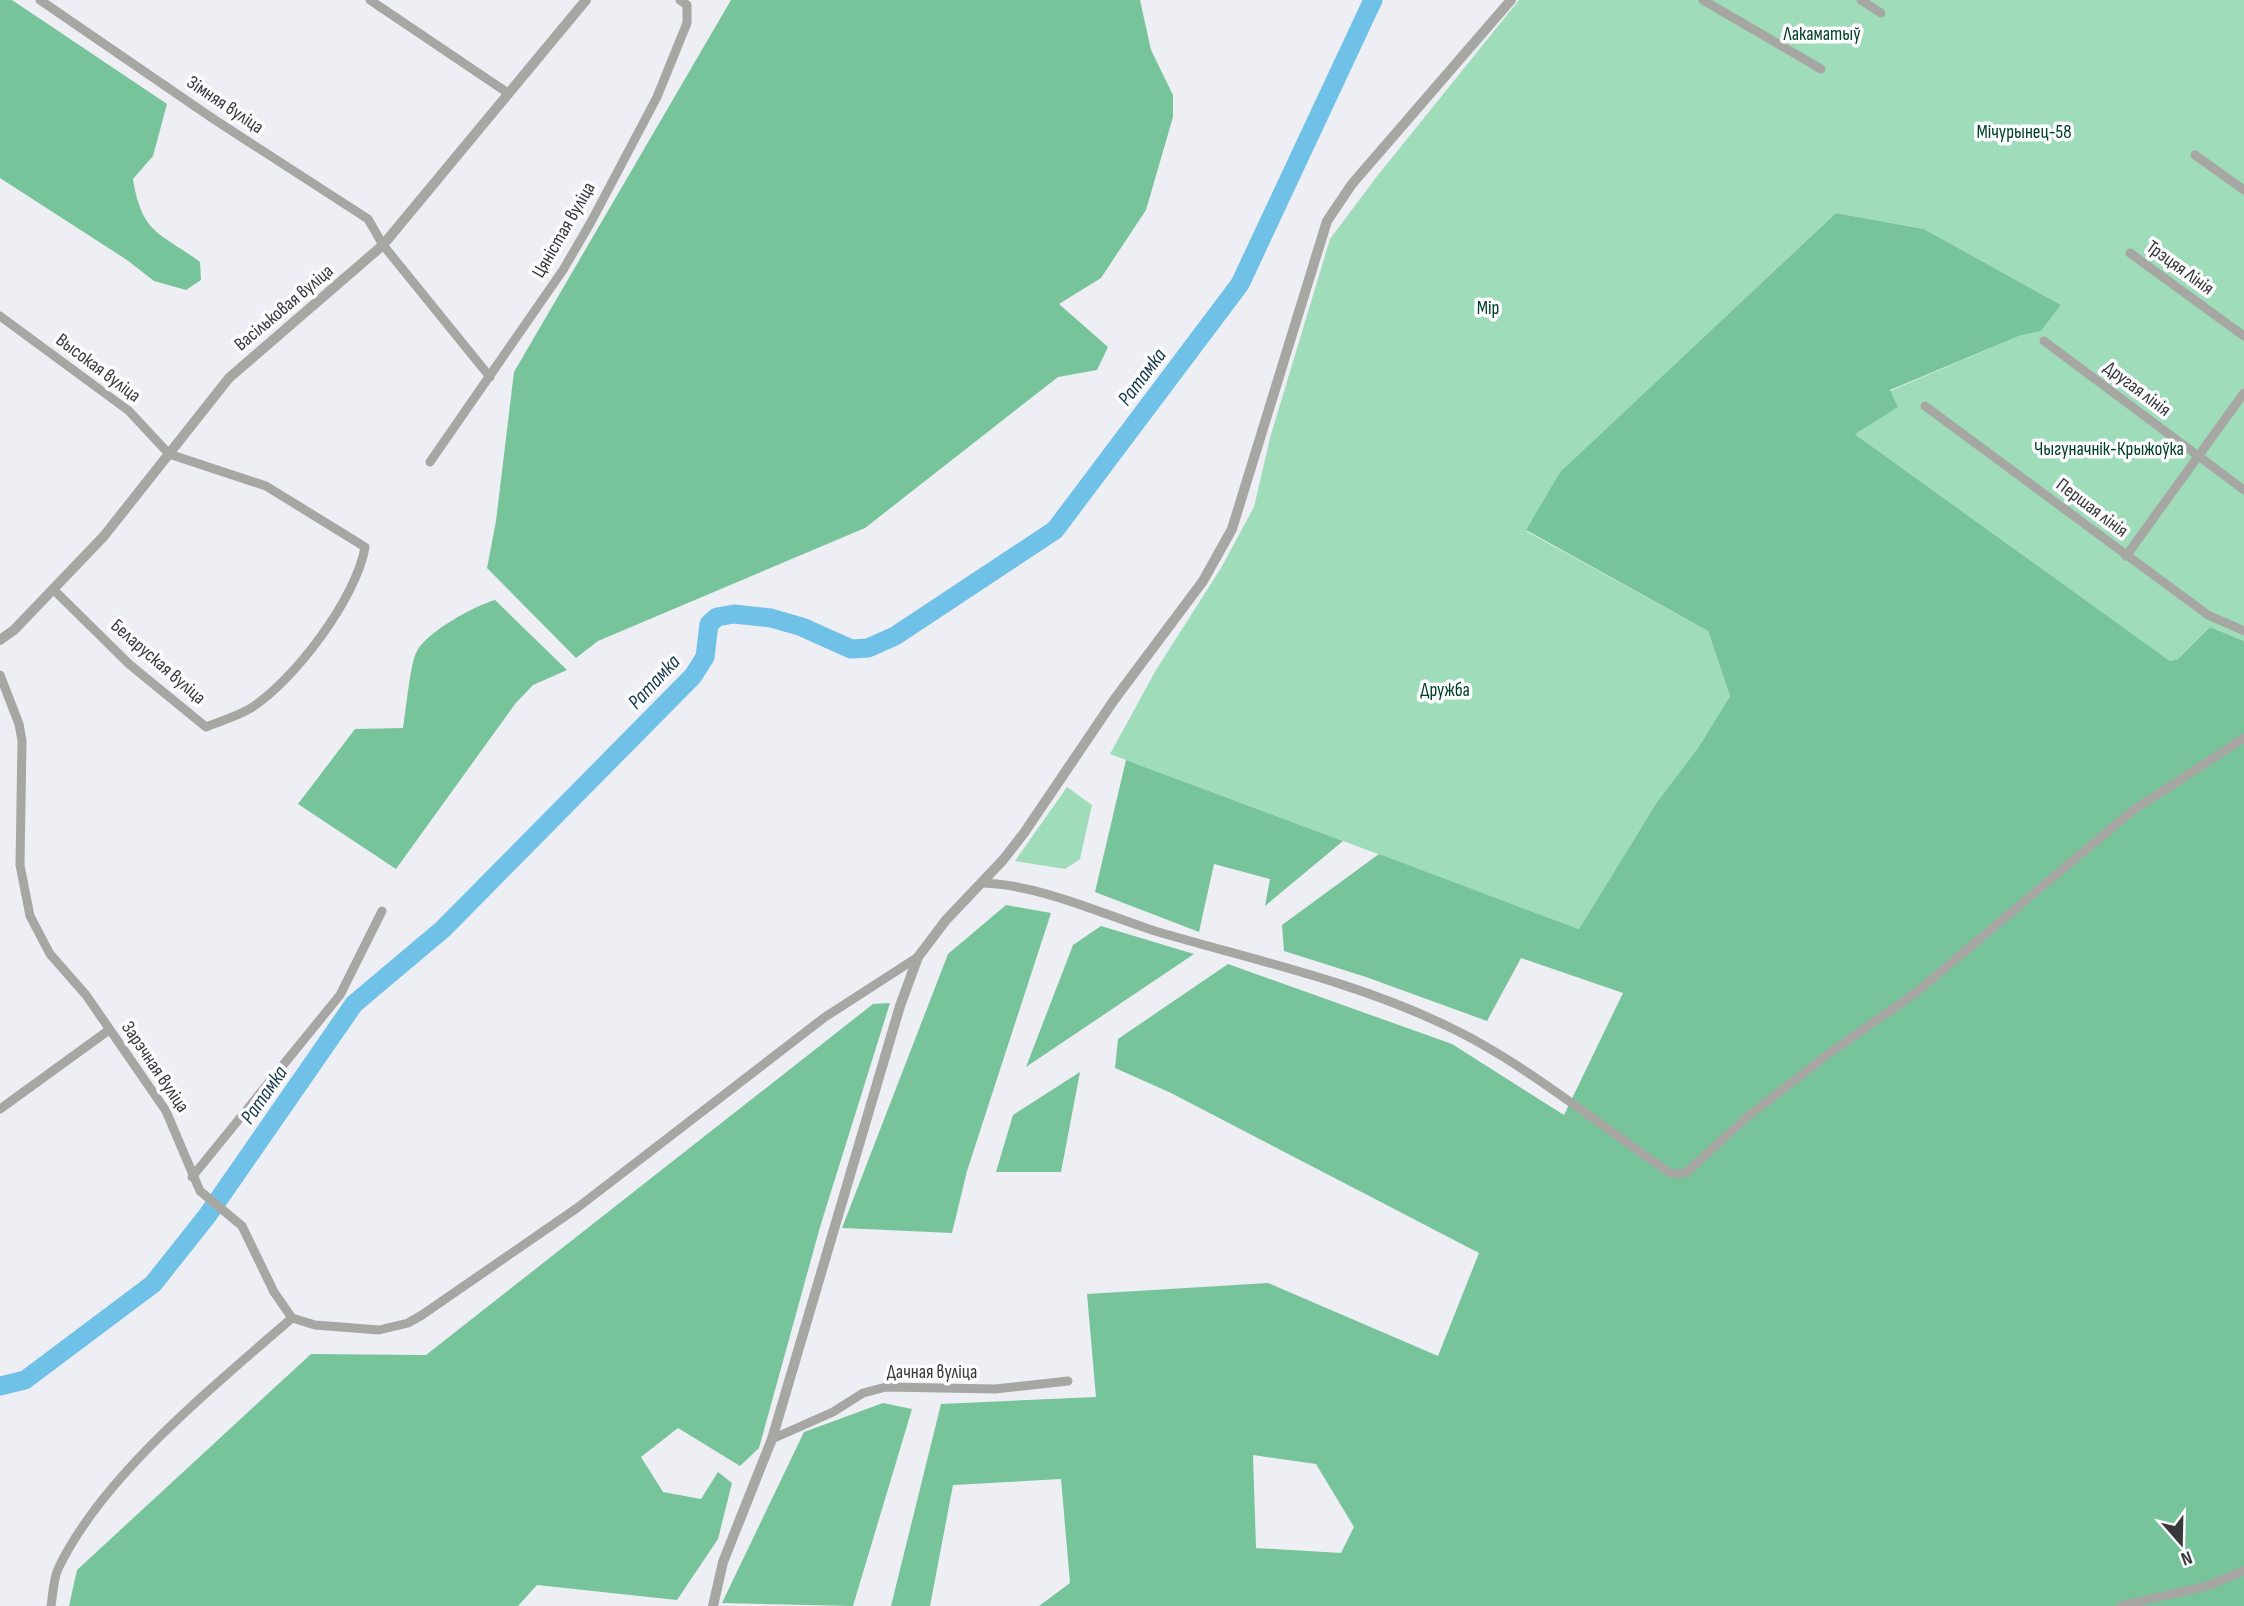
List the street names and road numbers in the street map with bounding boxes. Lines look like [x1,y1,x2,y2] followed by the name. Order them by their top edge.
[182,71,268,139] street label: Зімняя вуліца
[527,178,601,282] street label: Цяністая вуліца
[2142,236,2218,300] street label: Трэцяя Лінія
[230,260,338,356] street label: Васільковая вуліца
[51,329,145,407] street label: Высокая вуліца
[2099,356,2175,422] street label: Другая лінія
[2051,474,2133,542] street label: Першая лінія
[106,615,210,709] street label: Беларуская вуліца
[116,1017,194,1117] street label: Зарэчная вуліца
[887,1361,977,1384] street label: Дачная вуліца

